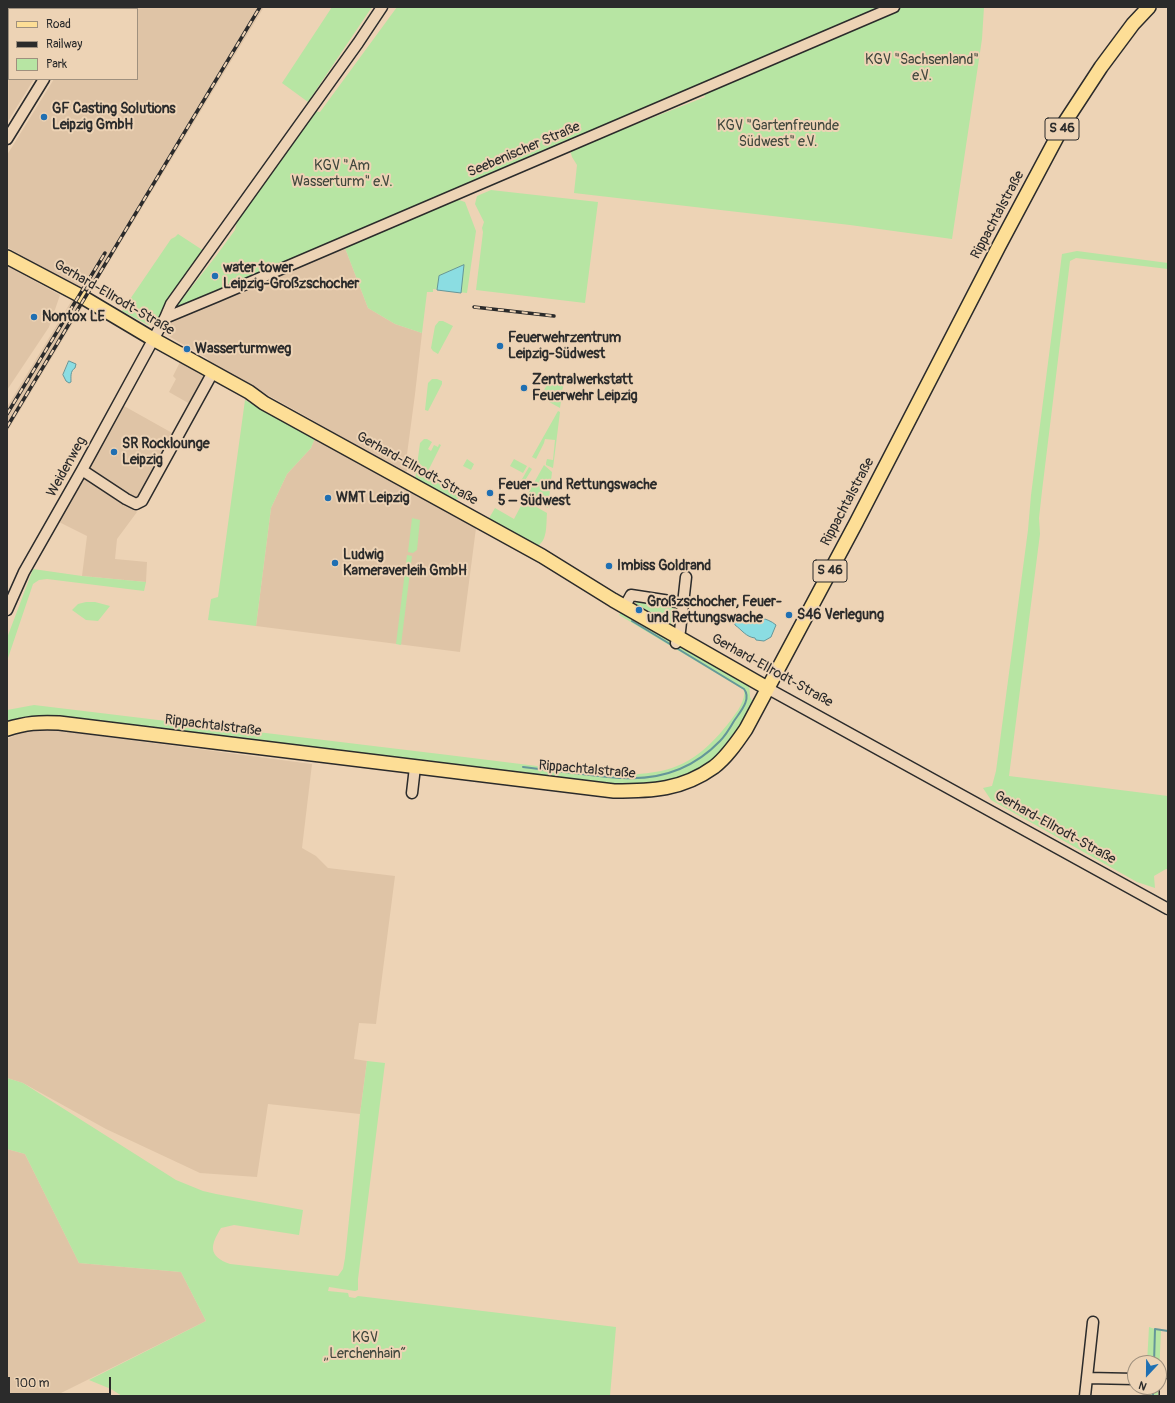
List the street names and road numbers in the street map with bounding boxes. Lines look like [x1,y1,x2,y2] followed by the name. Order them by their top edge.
[1045,118,1079,140] road number: S 46
[465,119,583,181] street label: Seebenischer Straße
[968,168,1028,262] street label: Rippachtalstraße
[51,257,177,339] street label: Gerhard-Ellrodt-Straße
[353,429,481,509] street label: Gerhard-Ellrodt-Straße
[44,434,90,500] street label: Weidenweg
[818,455,878,549] street label: Rippachtalstraße
[813,560,847,582] road number: S 46
[708,631,836,711] street label: Gerhard-Ellrodt-Straße
[164,712,262,740] street label: Rippachtalstraße
[538,757,636,783] street label: Rippachtalstraße
[991,788,1119,868] street label: Gerhard-Ellrodt-Straße

